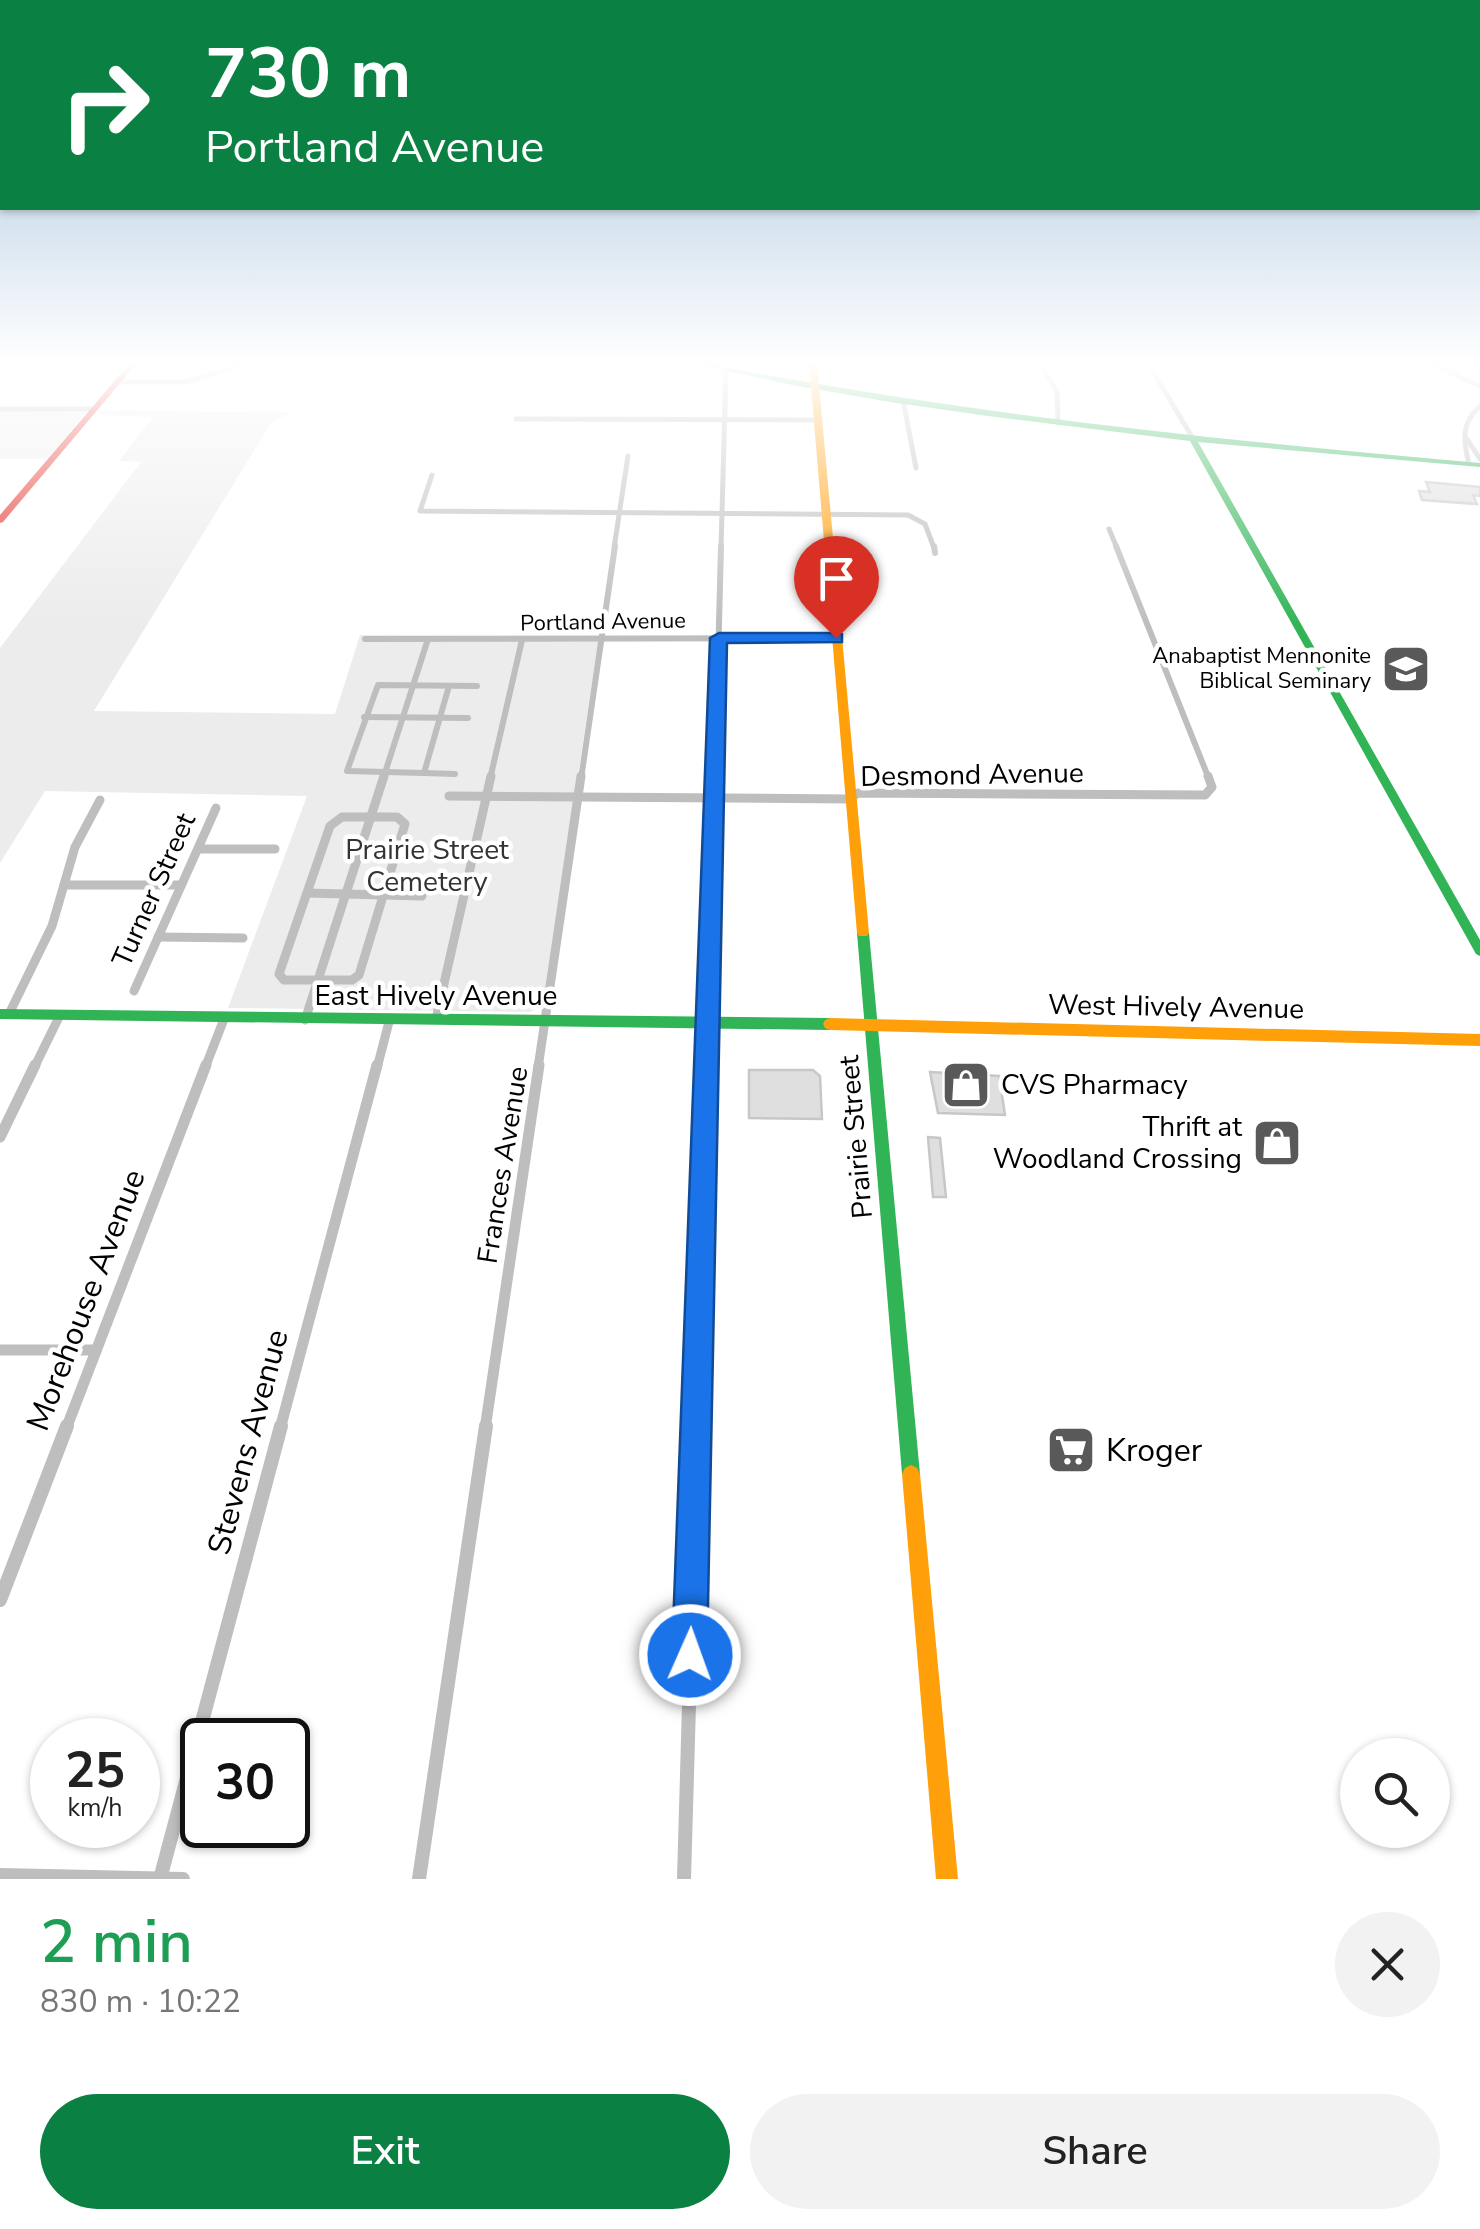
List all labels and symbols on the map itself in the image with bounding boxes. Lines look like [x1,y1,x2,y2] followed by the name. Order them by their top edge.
[794,536,879,639] pin
[520,606,686,638] street label: Portland Avenue
[1152,641,1372,696] place label: Anabaptist Mennonite Biblical Seminary
[1380,643,1432,695] school or university icon: Anabaptist Mennonite Biblical Seminary
[860,754,1084,796] street label: Desmond Avenue
[103,807,205,973] street label: Turner Street
[345,831,509,901] park label: Prairie Street Cemetery
[314,977,558,1015] street label: East Hively Avenue
[1048,986,1304,1028] street label: West Hively Avenue
[830,1054,882,1220] street label: Prairie Street
[940,1059,992,1111] shop icon: CVS Pharmacy
[469,1064,537,1266] street label: Frances Avenue
[1001,1066,1188,1104] place label: CVS Pharmacy
[993,1108,1242,1178] place label: Thrift at Woodland Crossing
[1251,1117,1303,1169] shop icon: Thrift at Woodland Crossing
[16,1163,156,1437] street label: Morehouse Avenue
[197,1325,299,1559] street label: Stevens Avenue
[1045,1424,1097,1476] supermarket icon: Kroger
[1106,1429,1203,1472] place label: Kroger
[638,1603,742,1707] position arrow
[180,1718,310,1848] speed limit sign: 30

